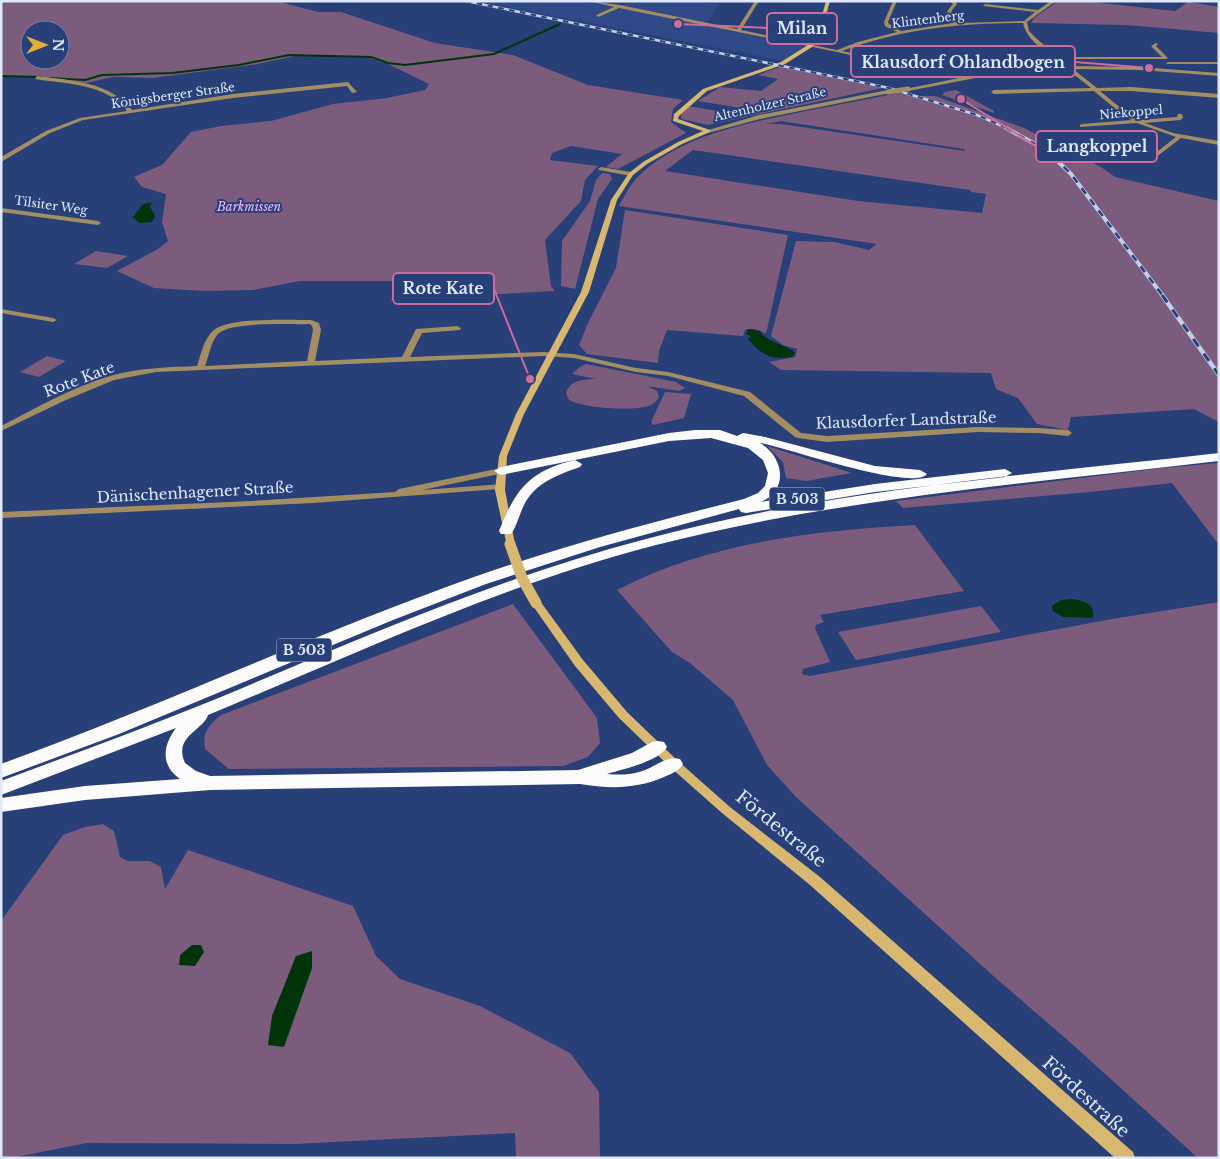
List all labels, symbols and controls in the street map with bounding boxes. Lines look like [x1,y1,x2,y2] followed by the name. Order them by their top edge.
[891,7,966,31] street label: Klintenberg
[767,13,837,44] callout: Milan
[777,18,828,38] text: Milan
[20,20,70,70] north arrow
[49,38,67,52] text: N
[851,46,1075,77] callout: Klausdorf Ohlandbogen
[861,52,1065,72] text: Klausdorf Ohlandbogen
[110,79,236,111] street label: Königsberger Straße
[711,84,828,124] street label: Altenholzer Straße
[1099,102,1163,122] street label: Niekoppel
[1036,131,1157,162] callout: Langkoppel
[1047,136,1148,156] text: Langkoppel
[13,192,89,218] street label: Tilsiter Weg
[216,199,281,214] park label: Barkmissen
[393,273,494,304] callout: Rote Kate
[403,278,484,298] text: Rote Kate
[41,357,117,401] street label: Rote Kate
[815,407,997,433] street label: Klausdorfer Landstraße
[96,477,294,507] street label: Dänischenhagener Straße
[770,488,824,510] road number: B 503
[276,638,332,662] road number: B 503
[731,786,831,872] street label: Fördestraße
[1038,1052,1134,1142] street label: Fördestraße

